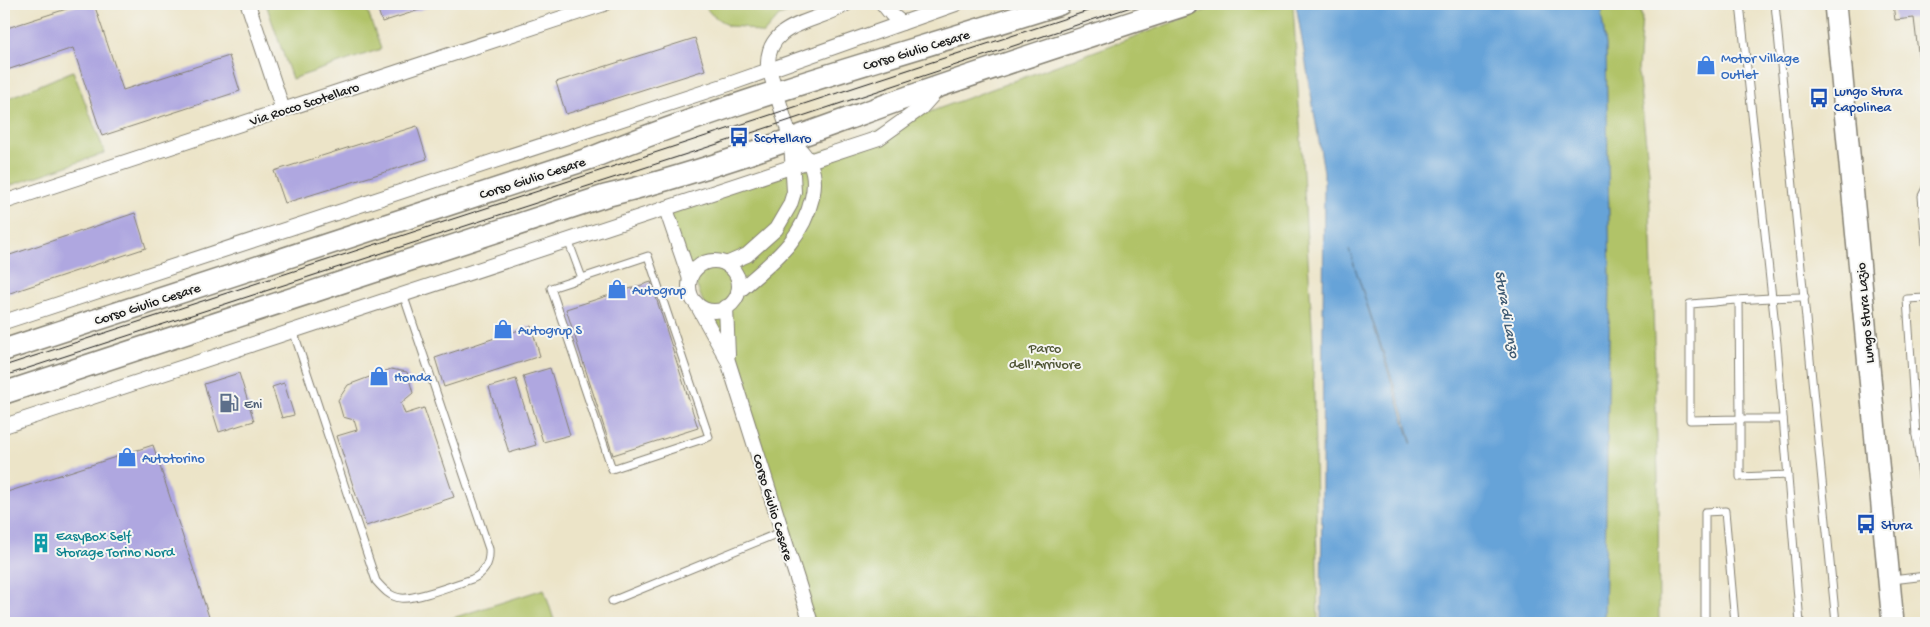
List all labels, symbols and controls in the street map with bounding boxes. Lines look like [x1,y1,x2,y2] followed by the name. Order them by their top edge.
[861,27,973,76] street label: Corso Giulio Cesare
[1721,51,1800,84] place label: Motor Village Outlet
[1695,54,1717,76] shop icon: Motor Village Outlet
[247,80,362,131] street label: Via Rocco Scotellaro
[1834,84,1904,117] place label: Lungo Stura Capolinea
[1808,87,1830,109] bus stop icon: Lungo Stura Capolinea
[728,126,750,148] bus stop icon: Scotellaro
[754,131,812,148] place label: Scotellaro
[478,154,589,205] street label: Corso Giulio Cesare
[1854,262,1879,364] street label: Lungo Stura Lazio
[1490,269,1523,361] water label: Stura di Lanzo
[606,278,628,300] shop icon: Autogrup
[93,280,204,331] street label: Corso Giulio Cesare
[632,283,686,300] place label: Autogrup
[492,318,514,340] shop icon: Autogrup S
[518,323,583,340] place label: Autogrup S
[1009,341,1082,374] park label: Parco dell'Arrivore
[368,365,390,387] shop icon: Honda
[394,370,433,387] place label: Honda
[218,392,240,414] fuel station icon: Eni
[244,397,262,414] place label: Eni
[116,446,138,468] shop icon: Autotorino
[142,451,205,468] place label: Autotorino
[747,452,796,564] street label: Corso Giulio Cesare
[1855,513,1877,535] bus stop icon: Stura
[1881,518,1914,535] place label: Stura
[56,529,176,562] place label: EasyBox Self Storage Torino Nord
[30,532,52,554] building icon: EasyBox Self Storage Torino Nord

